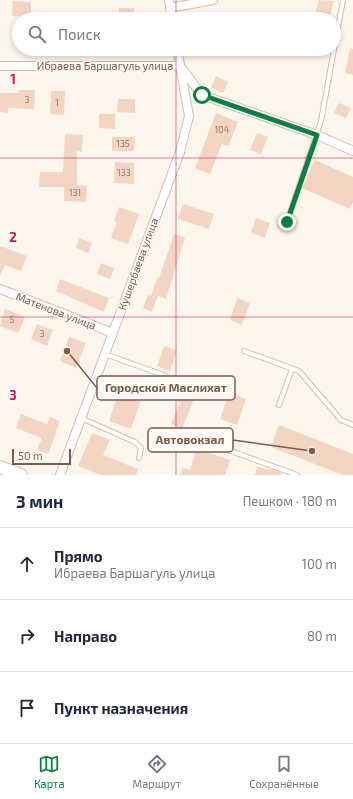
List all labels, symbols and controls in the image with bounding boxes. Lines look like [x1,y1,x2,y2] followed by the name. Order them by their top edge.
[12,12,341,56] search box
[26,23,48,45] icon: search
[58,25,101,43] text: Поиск
[37,59,173,73] street label: Ибраева Баршагуль улица
[10,71,16,87] text: 1
[193,86,211,104] route start
[24,94,30,105] house number: 3
[55,97,59,108] house number: 1
[215,124,230,135] house number: 104
[116,138,130,149] house number: 135
[117,167,131,178] house number: 133
[69,187,81,198] house number: 131
[278,213,296,231] route end
[115,216,161,312] street label: Кушербаева улица
[9,229,17,245] text: 2
[14,289,98,333] street label: Матенова улица
[10,314,15,325] house number: 5
[39,328,45,339] house number: 3
[97,376,235,400] callout: Городской Маслихат
[105,380,227,394] text: Городской Маслихат
[9,387,17,403] text: 3
[148,428,233,452] callout: Автовокзал
[156,432,224,446] text: Автовокзал
[12,447,71,466] scale bar
[18,449,43,462] text: 50 m
[16,491,63,511] text: 3 мин
[243,493,337,509] text: Пешком · 180 m
[54,547,103,565] text: Прямо
[16,553,38,575] icon: ahead
[302,556,337,572] text: 100 m
[54,565,215,581] text: Ибраева Баршагуль улица
[16,625,38,647] icon: right
[54,627,117,645] text: Направо
[307,628,337,644] text: 80 m
[16,697,38,719] icon: arrive
[54,699,188,717] text: Пункт назначения
[34,753,65,790] tab: Карта
[133,753,181,790] tab: Маршрут
[249,753,319,790] tab: Сохранённые

